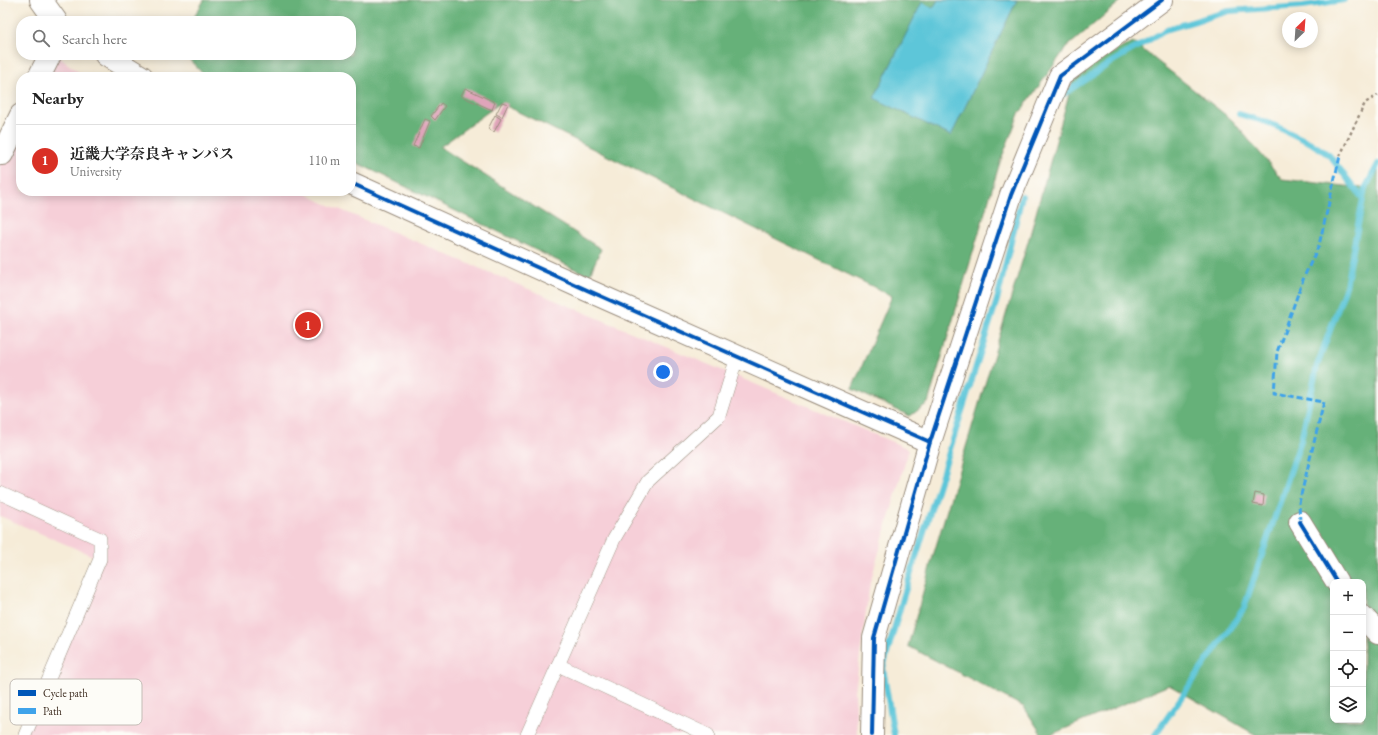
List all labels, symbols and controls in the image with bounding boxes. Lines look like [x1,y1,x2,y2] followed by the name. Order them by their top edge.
[1282,12,1318,48] north arrow
[16,16,356,60] search box
[30,27,52,49] icon: search
[62,29,127,48] text: Search here
[32,87,84,109] text: Nearby
[70,144,234,163] text: 近畿大学奈良キャンパス
[42,152,48,169] text: 1
[309,152,340,169] text: 110 m
[70,163,122,180] text: University
[295,310,321,340] pin: 1
[653,362,673,382] your location
[1330,579,1366,723] map controls
[1330,579,1366,615] button: +
[1330,615,1366,651] button: −
[1330,651,1366,687] button: locate
[10,679,142,725] legend
[43,686,88,700] text: Cycle path
[1330,687,1366,723] button: layers
[43,704,62,718] text: Path

